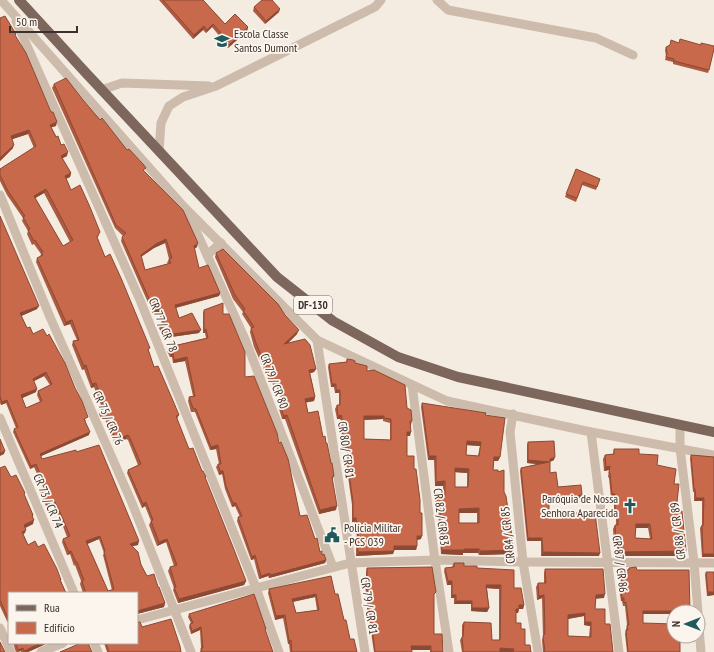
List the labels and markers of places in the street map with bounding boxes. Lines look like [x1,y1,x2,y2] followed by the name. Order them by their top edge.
[234,26,298,55] place label: Escola Classe Santos Dumont
[213,32,231,50] school or university icon: Escola Classe Santos Dumont
[541,491,618,520] place label: Paróquia de Nossa Senhora Aparecida
[621,497,639,515] church icon: Paróquia de Nossa Senhora Aparecida
[344,520,402,549] place label: Polícia Militar - PCS 039
[323,526,341,544] public building icon: Polícia Militar - PCS 039

